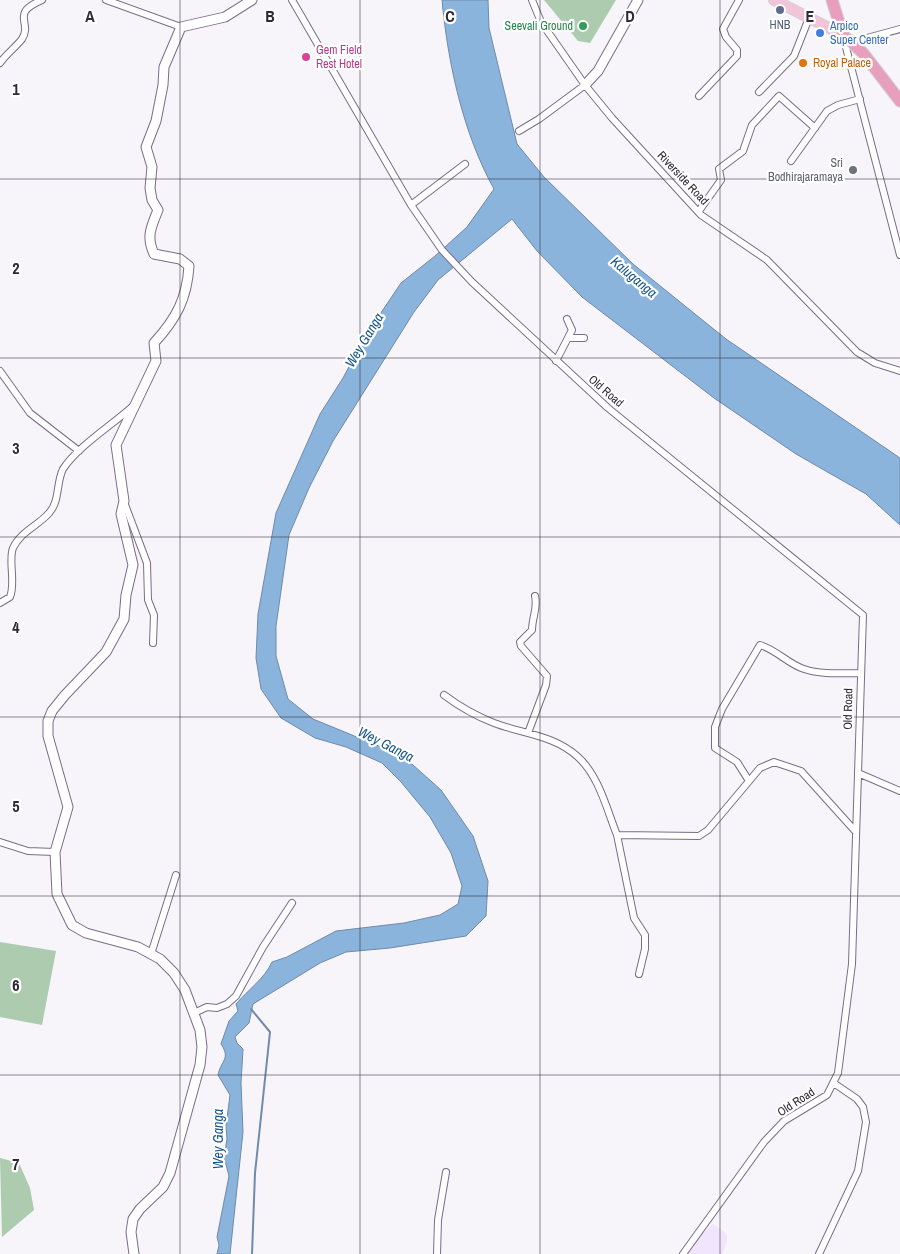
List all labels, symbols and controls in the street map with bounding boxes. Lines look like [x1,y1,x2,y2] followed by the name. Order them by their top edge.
[774,4,786,16] marker: HNB
[85,5,95,27] text: A
[265,5,275,27] text: B
[445,5,455,27] text: C
[625,5,635,27] text: D
[806,5,815,27] text: E
[770,17,791,33] place label: HNB
[505,18,573,34] place label: Seevali Ground
[829,18,889,48] place label: Arpico Super Center
[577,20,589,32] marker: Seevali Ground
[814,27,826,39] marker: Arpico Super Center
[316,42,362,72] place label: Gem Field Rest Hotel
[300,51,312,63] marker: Gem Field Rest Hotel
[813,55,871,71] place label: Royal Palace
[797,57,809,69] marker: Royal Palace
[12,78,20,100] text: 1
[654,148,712,208] street label: Riverside Road
[768,155,844,185] place label: Sri Bodhirajaramaya
[847,164,859,176] marker: Sri Bodhirajaramaya
[607,252,661,302] water label: Kaluganga
[12,257,20,279] text: 2
[341,309,387,371] water label: Wey Ganga
[585,371,627,411] street label: Old Road
[12,437,20,459] text: 3
[12,616,20,638] text: 4
[840,688,856,730] street label: Old Road
[355,722,417,766] water label: Wey Ganga
[12,795,20,817] text: 5
[12,974,20,996] text: 6
[774,1084,818,1120] street label: Old Road
[209,1109,227,1169] water label: Wey Ganga
[12,1153,20,1175] text: 7

